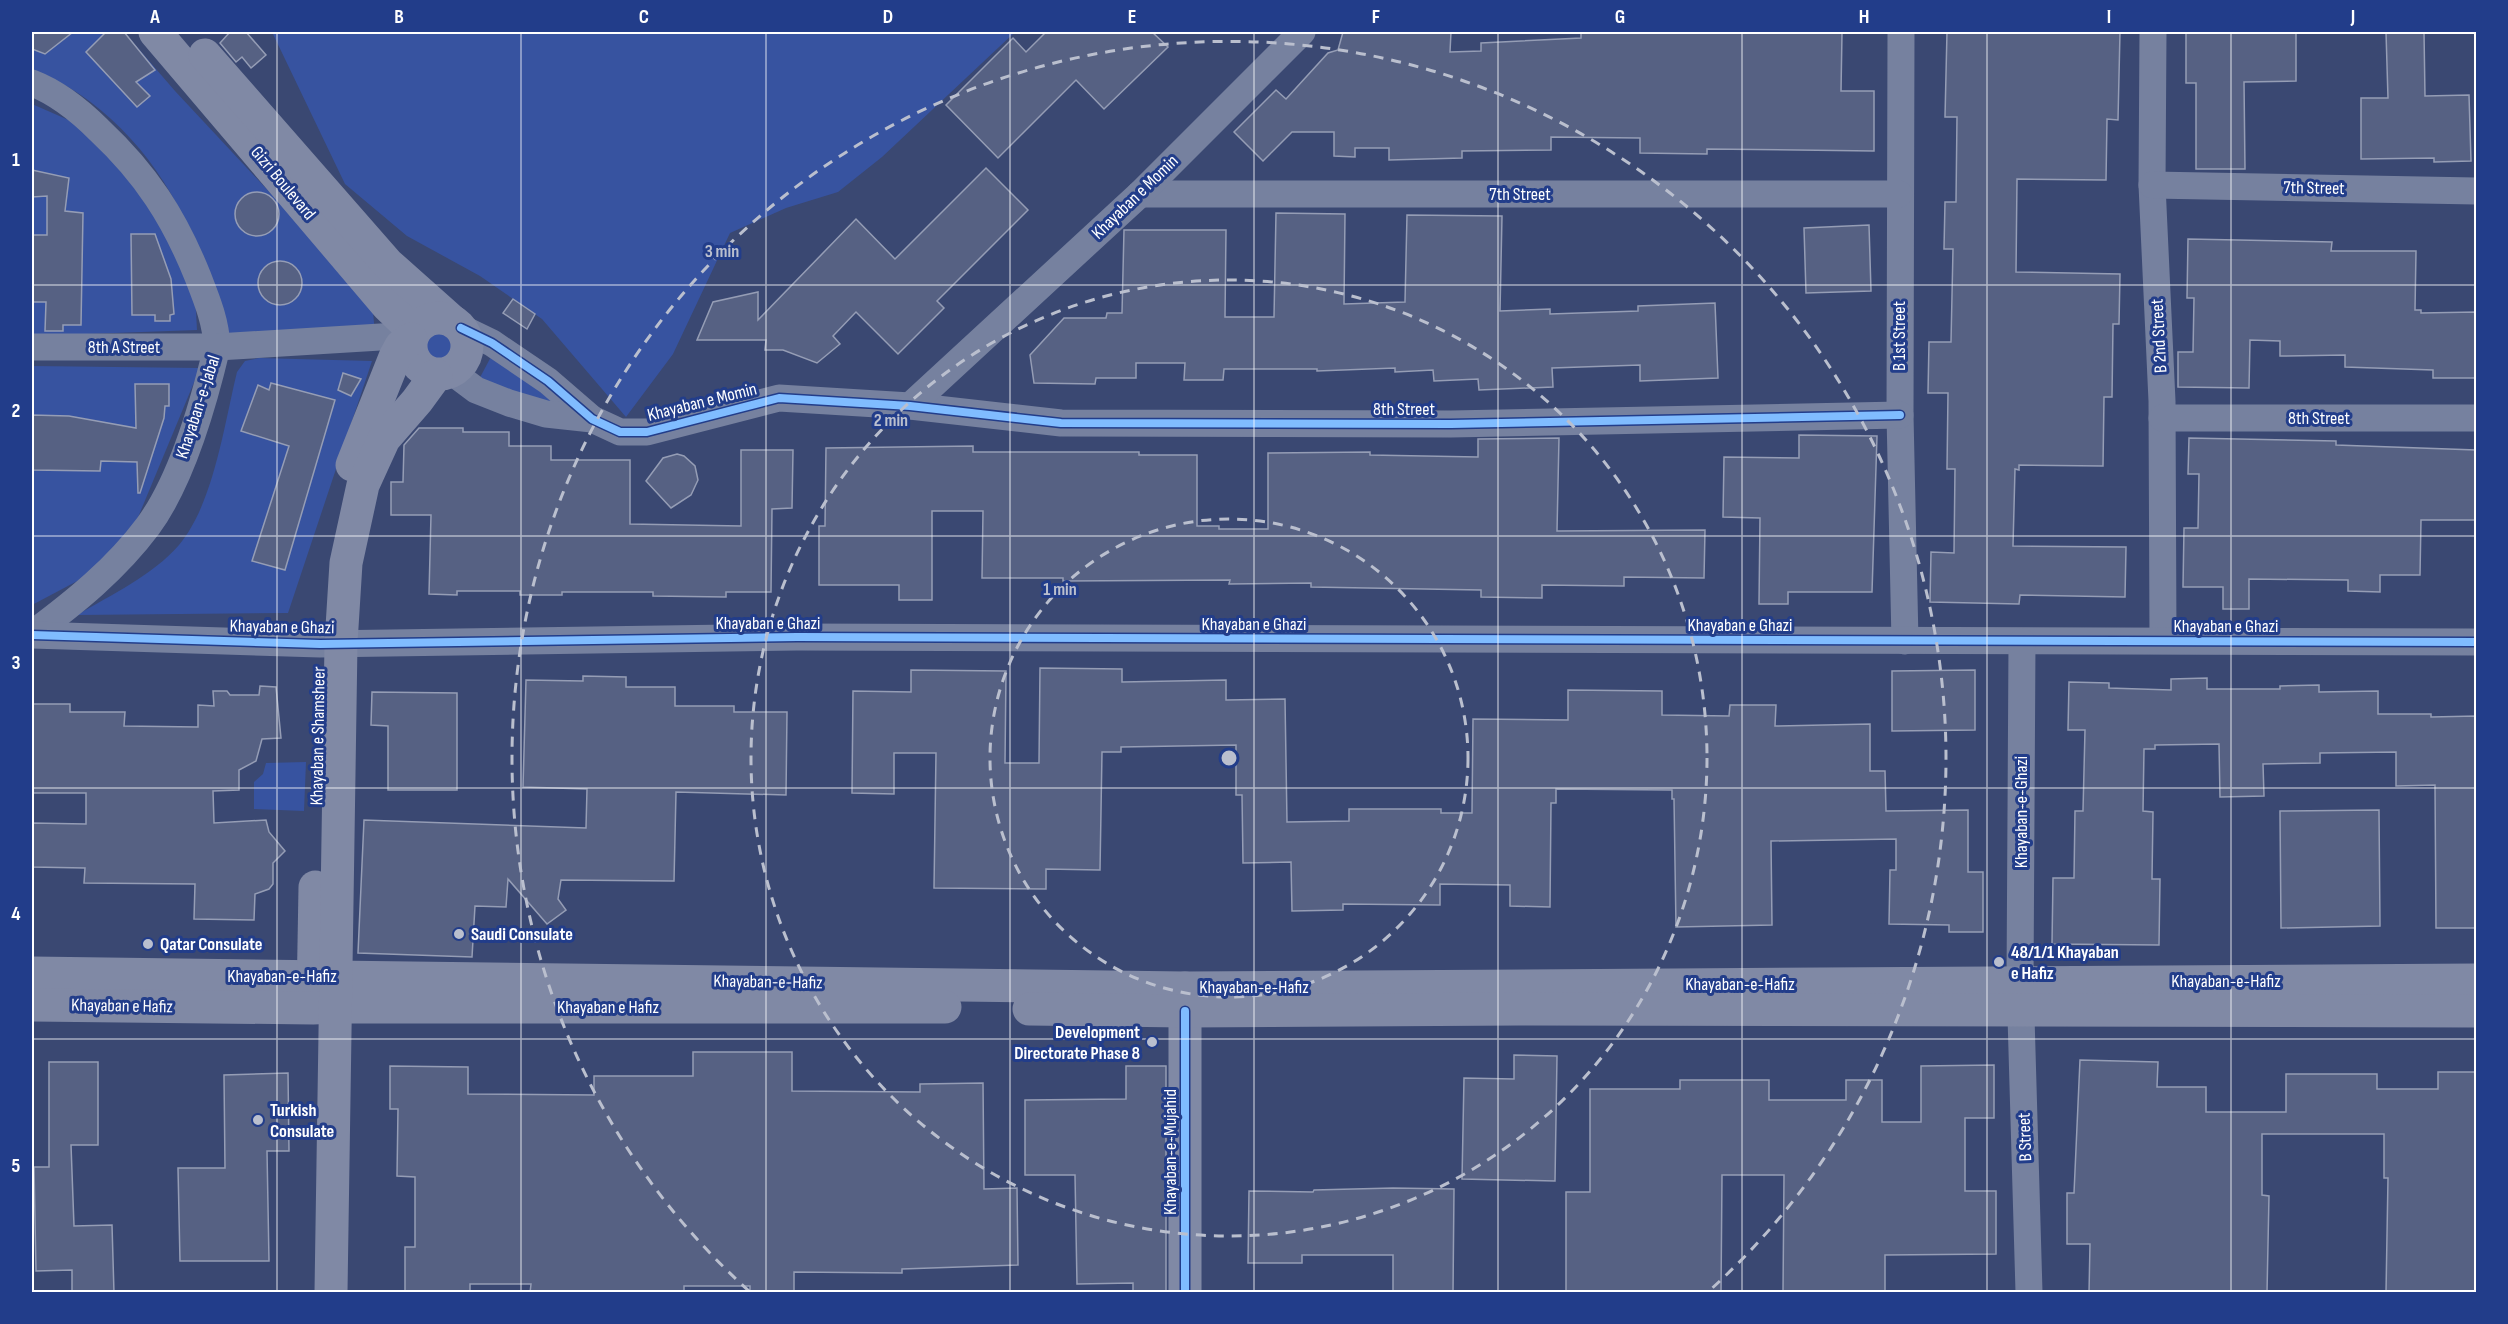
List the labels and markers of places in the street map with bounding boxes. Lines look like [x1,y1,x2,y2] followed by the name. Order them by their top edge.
[1219,748,1239,768] centre of rings
[471,924,573,945] place label: Saudi Consulate
[452,927,466,941] marker: Saudi Consulate
[160,934,263,955] place label: Qatar Consulate
[141,937,155,951] marker: Qatar Consulate
[2011,942,2119,984] place label: 48/1/1 Khayaban e Hafiz
[1992,955,2006,969] marker: 48/1/1 Khayaban e Hafiz
[1014,1022,1140,1064] place label: Development Directorate Phase 8
[1145,1035,1159,1049] marker: Development Directorate Phase 8
[270,1100,334,1142] place label: Turkish Consulate
[251,1113,265,1127] marker: Turkish Consulate

